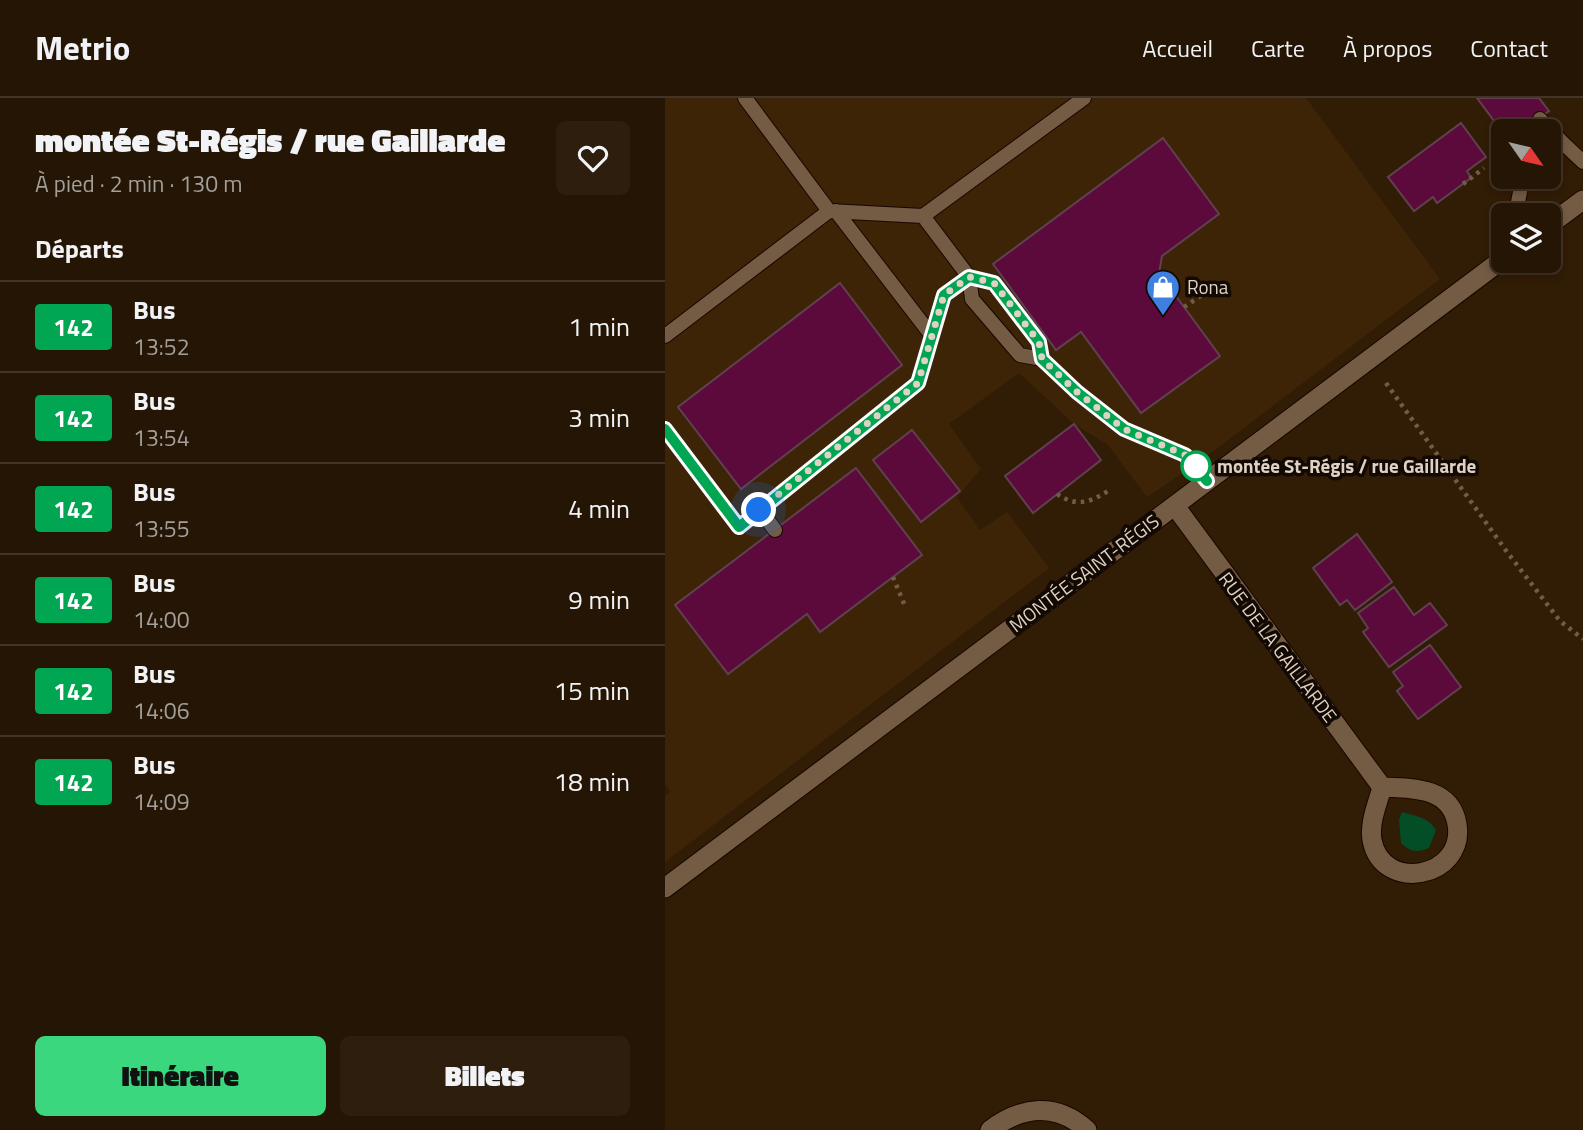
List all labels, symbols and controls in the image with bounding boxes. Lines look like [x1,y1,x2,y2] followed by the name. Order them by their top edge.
[35,23,130,73] text: Metrio
[1142,30,1213,66] text: Accueil
[1251,30,1305,66] text: Carte
[1343,30,1432,66] text: À propos
[1470,30,1548,66] text: Contact
[35,115,505,165] text: montée St-Régis / rue Gaillarde
[1491,119,1561,189] north arrow
[1491,119,1561,273] map controls
[556,121,630,195] button: heart
[35,166,242,201] text: À pied · 2 min · 130 m
[1491,203,1561,273] button: layers
[35,229,124,268] text: Départs
[1144,268,1182,317] shop icon: Rona
[1187,272,1229,301] place label: Rona
[133,290,175,329] text: Bus
[568,307,630,346] text: 1 min
[53,309,94,345] text: 142
[133,329,190,364] text: 13:52
[133,381,175,420] text: Bus
[568,398,630,437] text: 3 min
[53,400,94,436] text: 142
[133,420,190,455] text: 13:54
[1181,451,1211,481] marker: montée St-Régis / rue Gaillarde
[1217,451,1477,480] place label: montée St-Régis / rue Gaillarde
[133,472,175,511] text: Bus
[568,489,630,528] text: 4 min
[53,491,94,527] text: 142
[741,492,776,527] your location
[1003,506,1165,639] street label: MONTÉE SAINT-RÉGIS
[133,511,190,546] text: 13:55
[133,563,175,602] text: Bus
[1212,565,1345,728] street label: RUE DE LA GAILLARDE
[568,580,630,619] text: 9 min
[53,582,94,618] text: 142
[133,602,190,637] text: 14:00
[133,654,175,693] text: Bus
[554,671,630,710] text: 15 min
[53,673,94,709] text: 142
[133,693,190,728] text: 14:06
[133,745,175,784] text: Bus
[554,762,630,801] text: 18 min
[53,764,94,800] text: 142
[133,784,190,819] text: 14:09
[35,1036,326,1116] button: Itinéraire
[340,1036,630,1116] button: Billets

